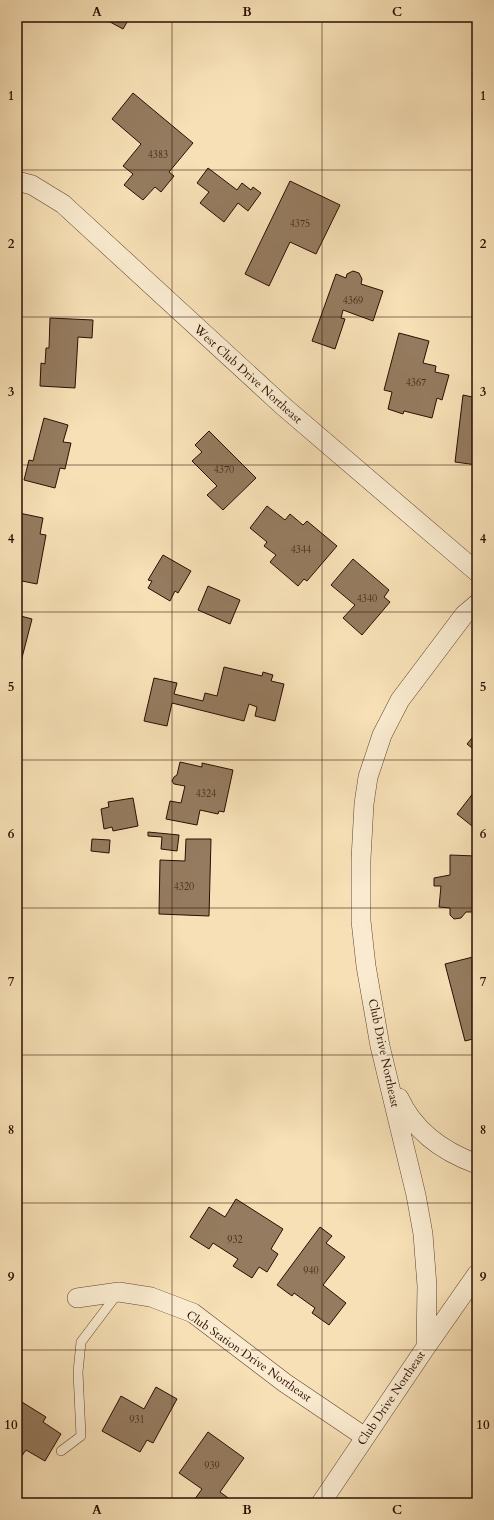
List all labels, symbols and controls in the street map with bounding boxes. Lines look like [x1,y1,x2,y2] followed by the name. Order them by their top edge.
[92,3,102,21] text: A
[242,3,252,21] text: B
[392,3,402,21] text: C
[8,87,14,105] text: 1
[480,87,486,105] text: 1
[148,148,168,162] house number: 4383
[290,217,310,231] house number: 4375
[8,235,15,253] text: 2
[480,235,487,253] text: 2
[343,294,363,308] house number: 4369
[190,320,306,427] street label: West Club Drive Northeast
[406,376,426,390] house number: 4367
[8,383,15,401] text: 3
[480,383,487,401] text: 3
[214,463,234,477] house number: 4370
[8,530,15,548] text: 4
[480,530,487,548] text: 4
[291,543,311,557] house number: 4344
[357,592,377,606] house number: 4340
[8,678,14,696] text: 5
[480,678,486,696] text: 5
[196,787,216,801] house number: 4324
[8,825,15,843] text: 6
[480,825,487,843] text: 6
[174,880,194,894] house number: 4320
[8,973,15,991] text: 7
[480,973,487,991] text: 7
[365,997,403,1109] street label: Club Drive Northeast
[8,1121,14,1139] text: 8
[480,1121,486,1139] text: 8
[227,1233,243,1247] house number: 932
[303,1264,319,1278] house number: 940
[8,1268,15,1286] text: 9
[480,1268,487,1286] text: 9
[183,1307,315,1405] street label: Club Station Drive Northeast
[353,1347,429,1448] street label: Club Drive Northeast
[129,1413,145,1427] house number: 931
[4,1416,18,1434] text: 10
[476,1416,490,1434] text: 10
[204,1459,220,1473] house number: 939
[92,1501,102,1519] text: A
[242,1501,252,1519] text: B
[392,1501,402,1519] text: C

